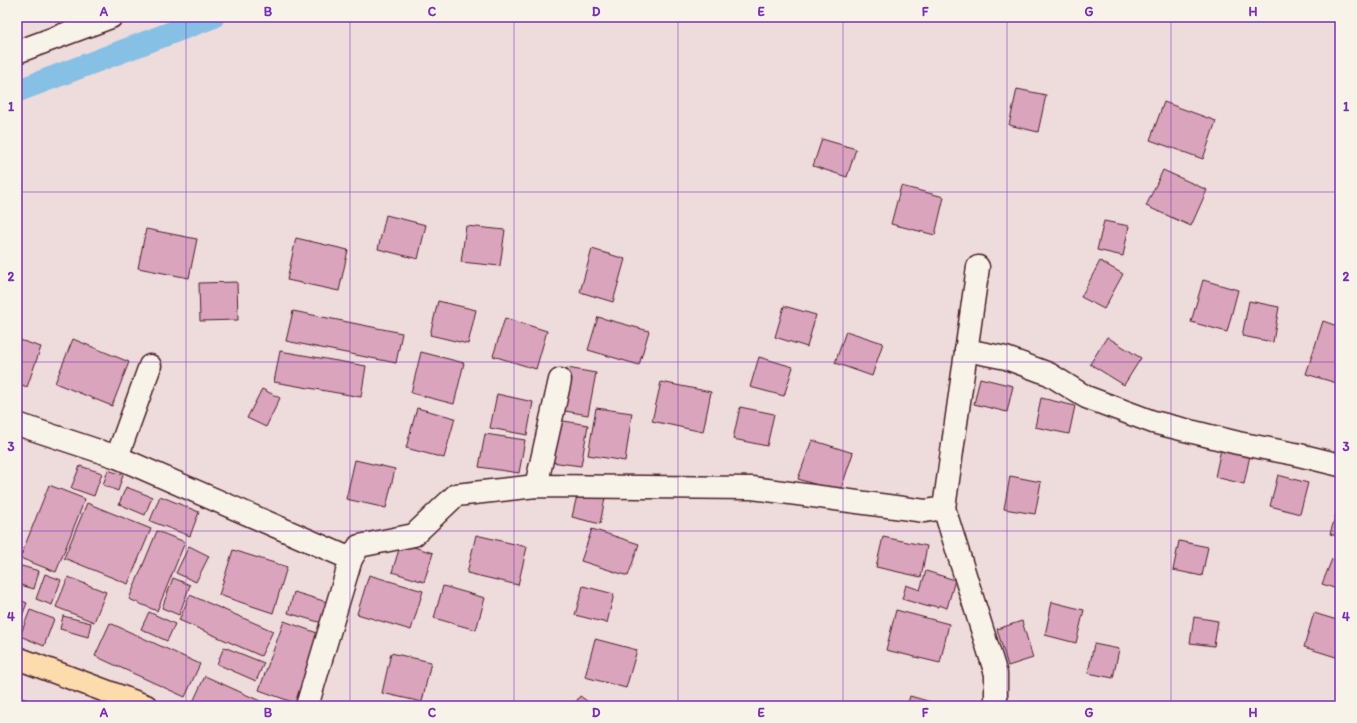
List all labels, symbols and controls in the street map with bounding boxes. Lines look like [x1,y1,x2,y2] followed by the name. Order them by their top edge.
[99,4,109,19] text: A
[264,4,273,19] text: B
[428,4,437,19] text: C
[592,4,601,19] text: D
[757,4,765,19] text: E
[922,4,929,19] text: F
[1085,4,1094,19] text: G
[1249,4,1258,19] text: H
[8,99,14,114] text: 1
[1343,99,1349,114] text: 1
[8,269,15,284] text: 2
[1343,269,1350,284] text: 2
[7,439,15,454] text: 3
[1342,439,1350,454] text: 3
[7,609,15,624] text: 4
[1342,609,1350,624] text: 4
[99,705,109,720] text: A
[264,705,273,720] text: B
[428,705,437,720] text: C
[592,705,601,720] text: D
[757,705,765,720] text: E
[922,705,929,720] text: F
[1085,705,1094,720] text: G
[1249,705,1258,720] text: H

